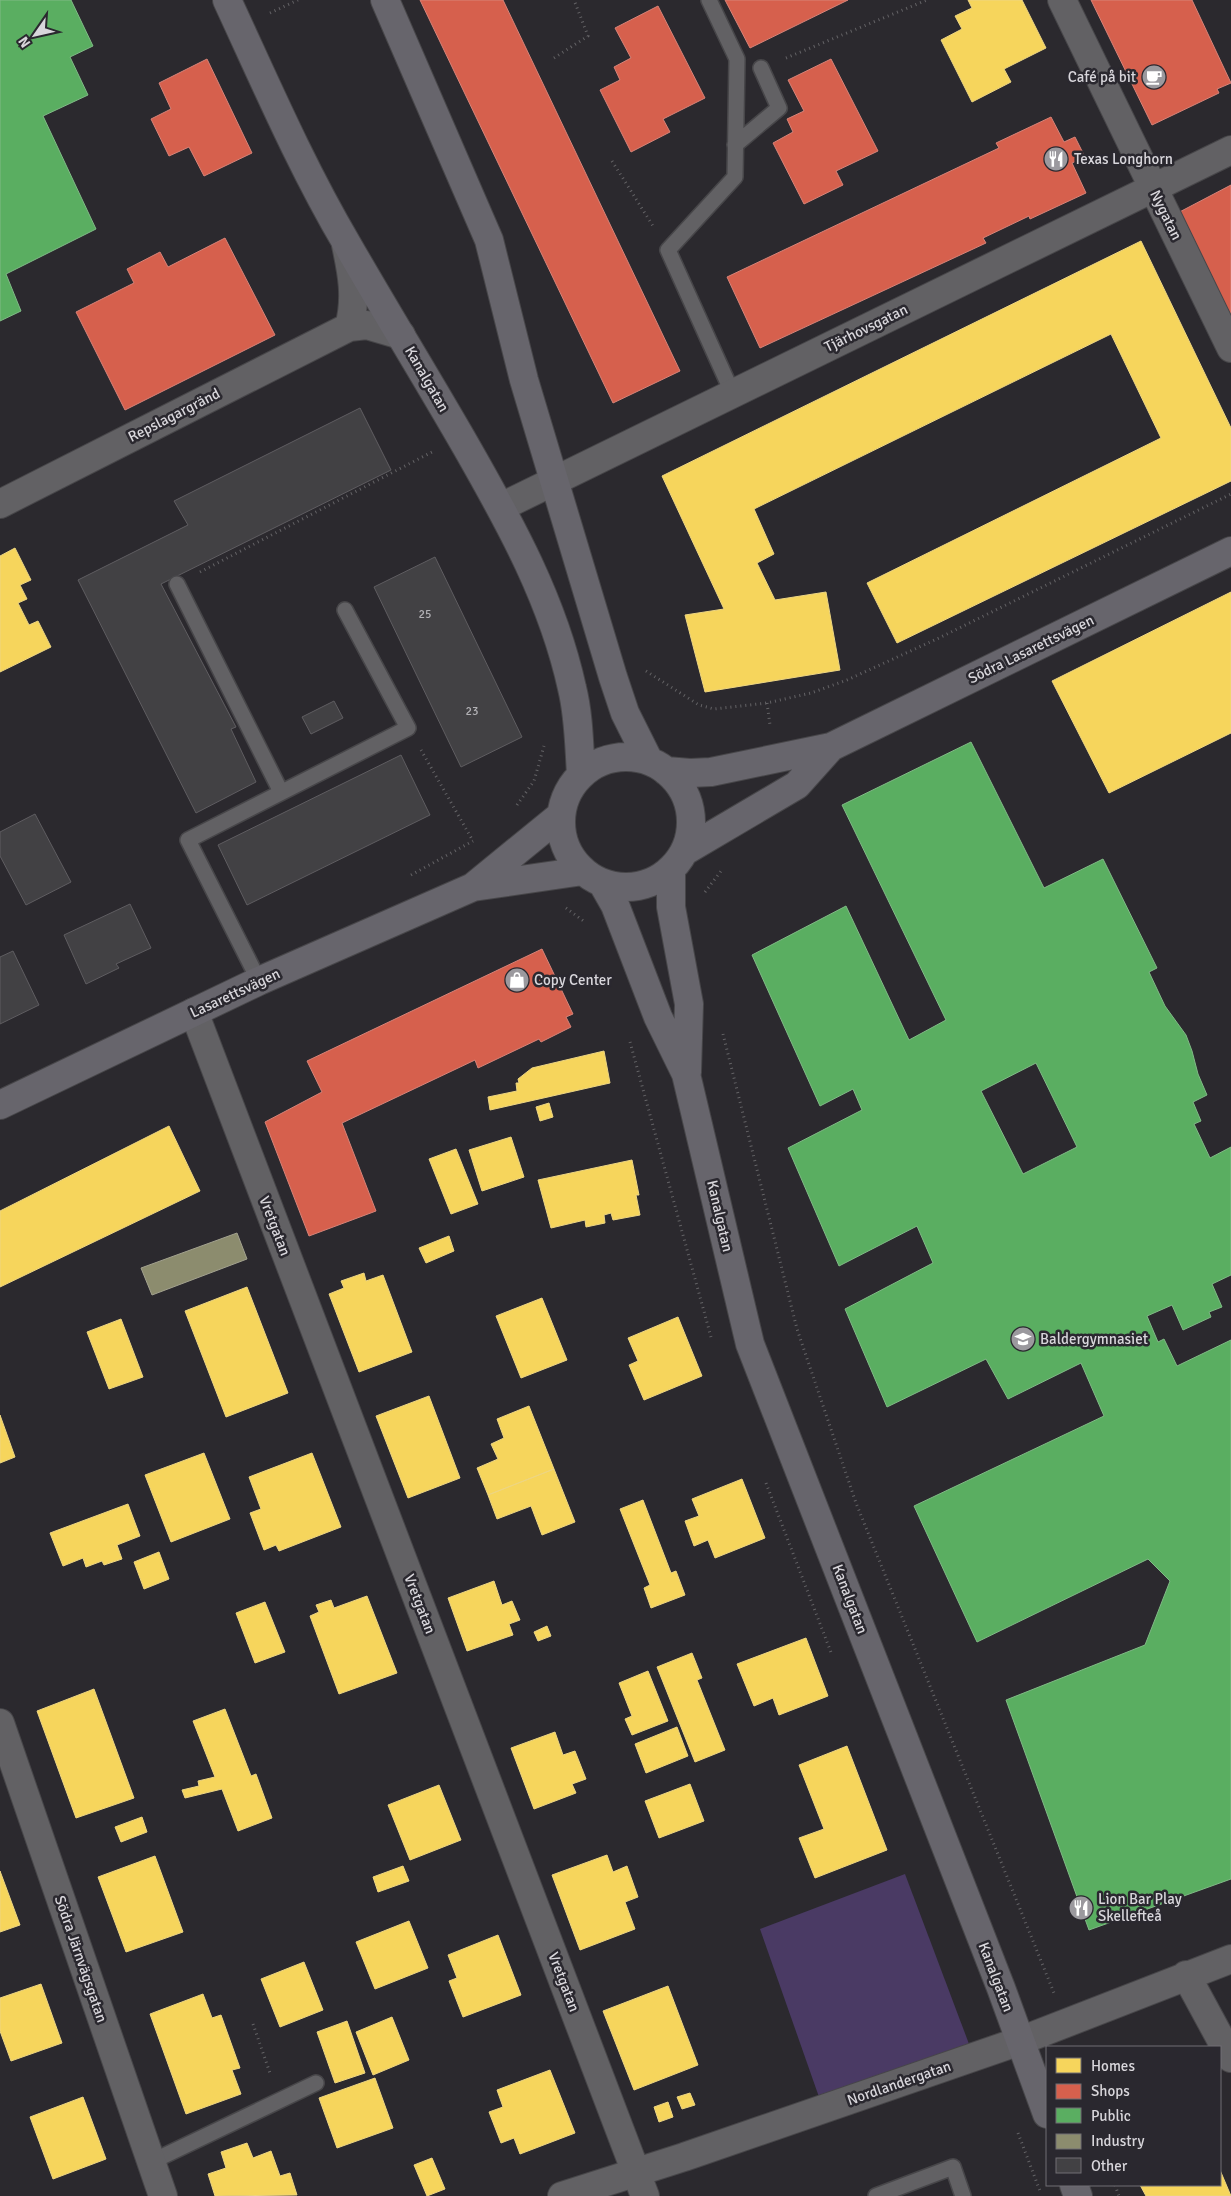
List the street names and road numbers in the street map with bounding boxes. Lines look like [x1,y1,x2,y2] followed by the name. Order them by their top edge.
[1146,187,1186,243] street label: Nygatan
[821,300,911,356] street label: Tjärhovsgatan
[401,343,453,415] street label: Kanalgatan
[125,384,223,446] street label: Repslagargränd
[965,611,1097,687] street label: Södra Lasarettsvägen
[187,964,283,1022] street label: Lasarettsvägen
[703,1178,737,1254] street label: Kanalgatan
[255,1194,295,1258] street label: Vretgatan
[829,1562,871,1636] street label: Kanalgatan
[400,1572,440,1636] street label: Vretgatan
[51,1893,111,2025] street label: Södra Järnvägsgatan
[975,1940,1017,2014] street label: Kanalgatan
[544,1950,584,2014] street label: Vretgatan
[845,2057,953,2109] street label: Nordlandergatan

